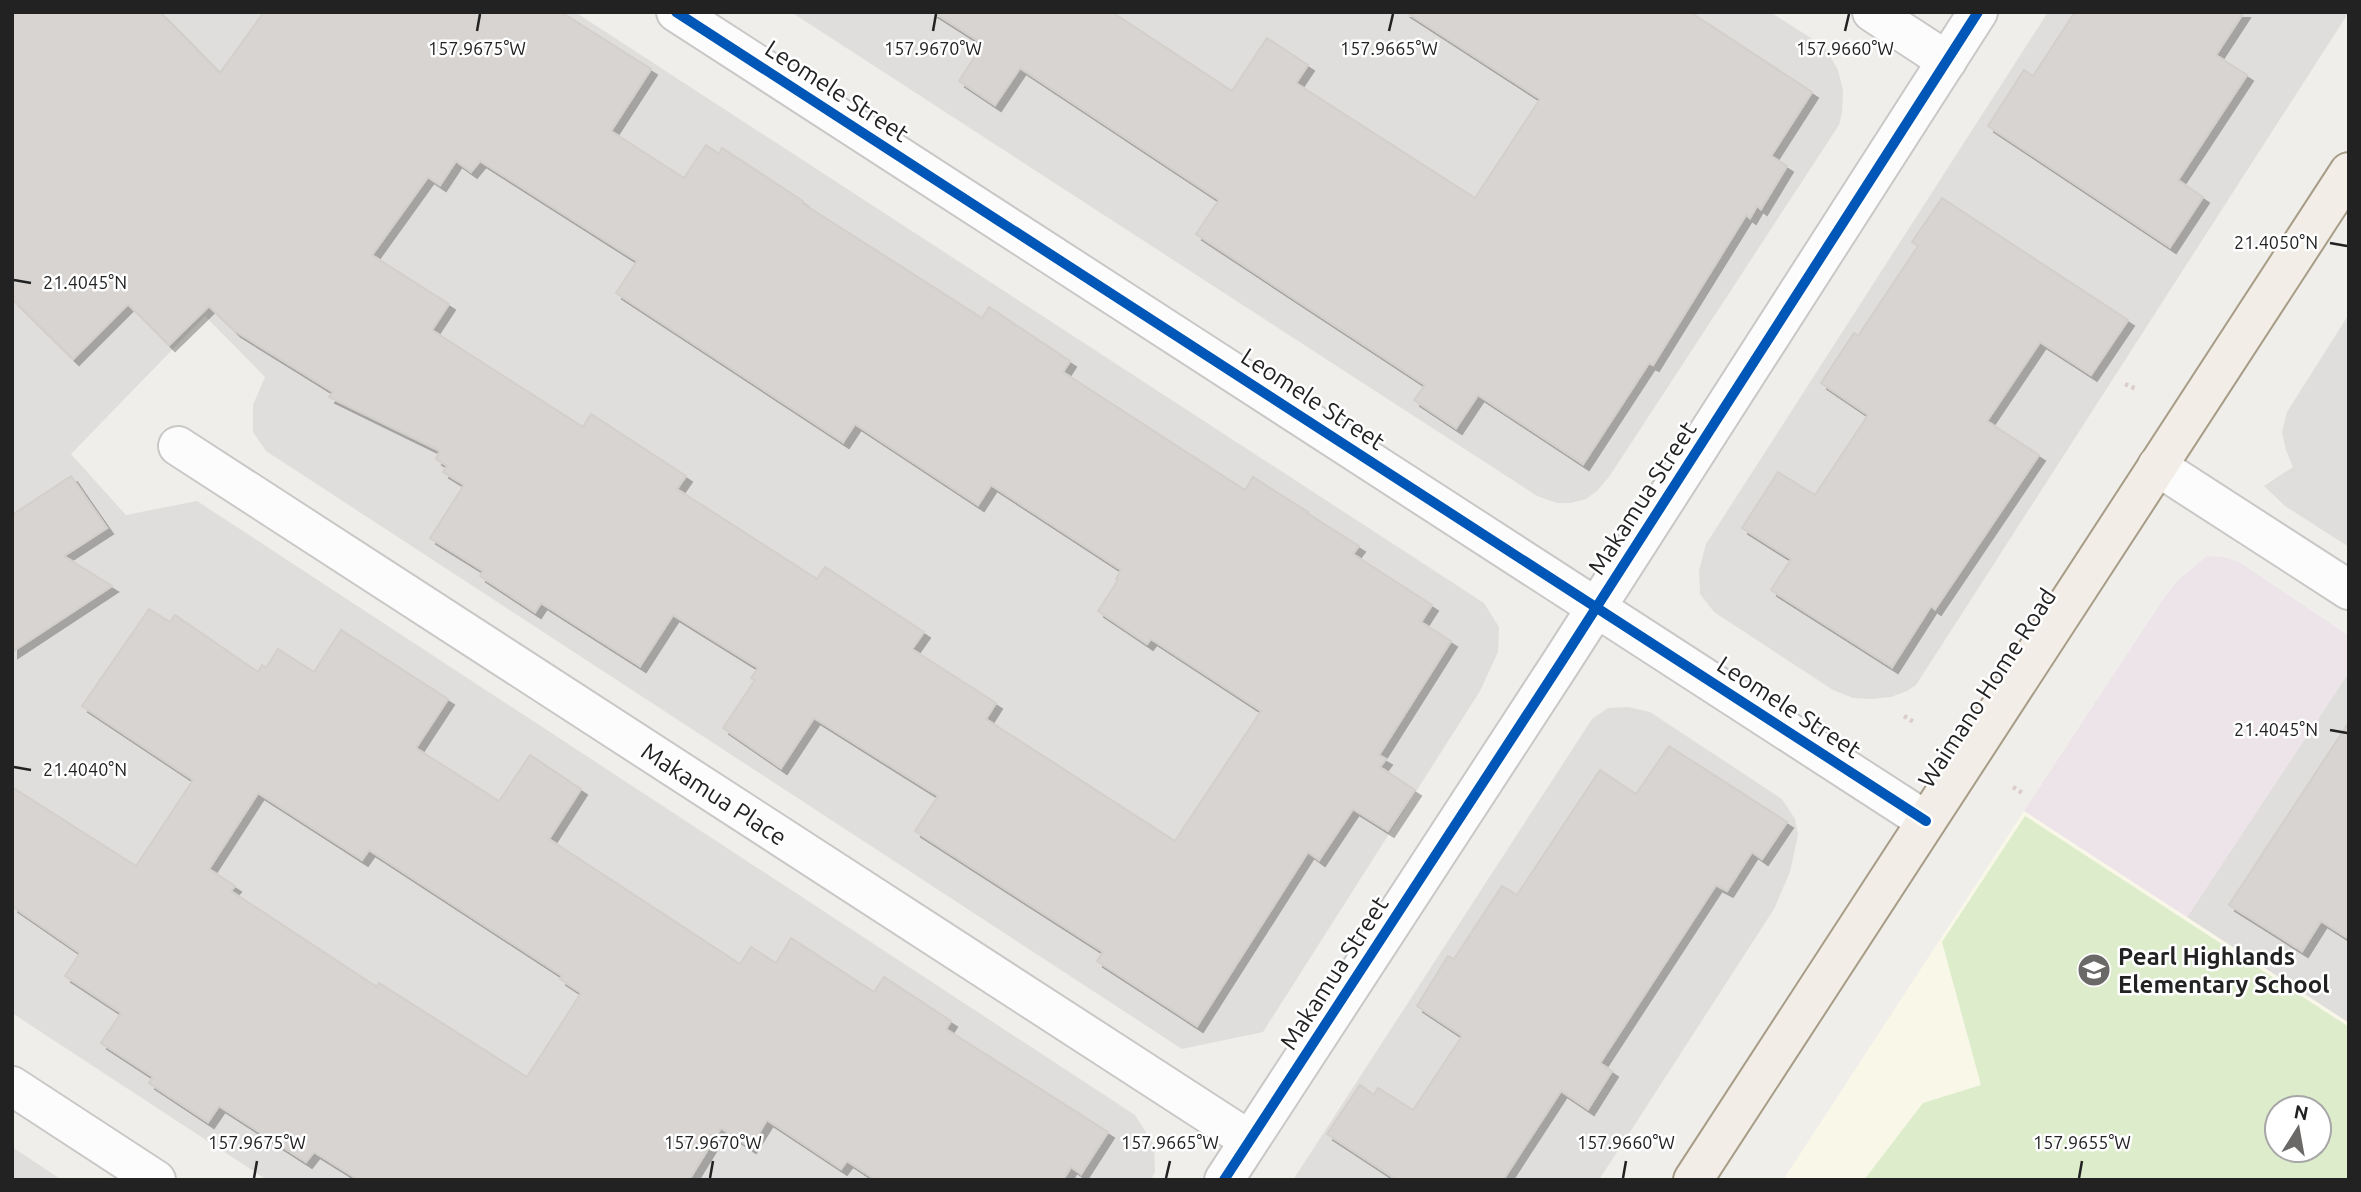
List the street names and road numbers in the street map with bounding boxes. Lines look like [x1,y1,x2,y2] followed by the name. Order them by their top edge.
[760,35,914,148] street label: Leomele Street
[1236,343,1390,456] street label: Leomele Street
[1583,416,1702,580] street label: Makamua Street
[1913,583,2061,793] street label: Waimano Home Road
[1712,651,1866,764] street label: Leomele Street
[637,737,791,851] street label: Makamua Place
[1275,891,1394,1055] street label: Makamua Street

